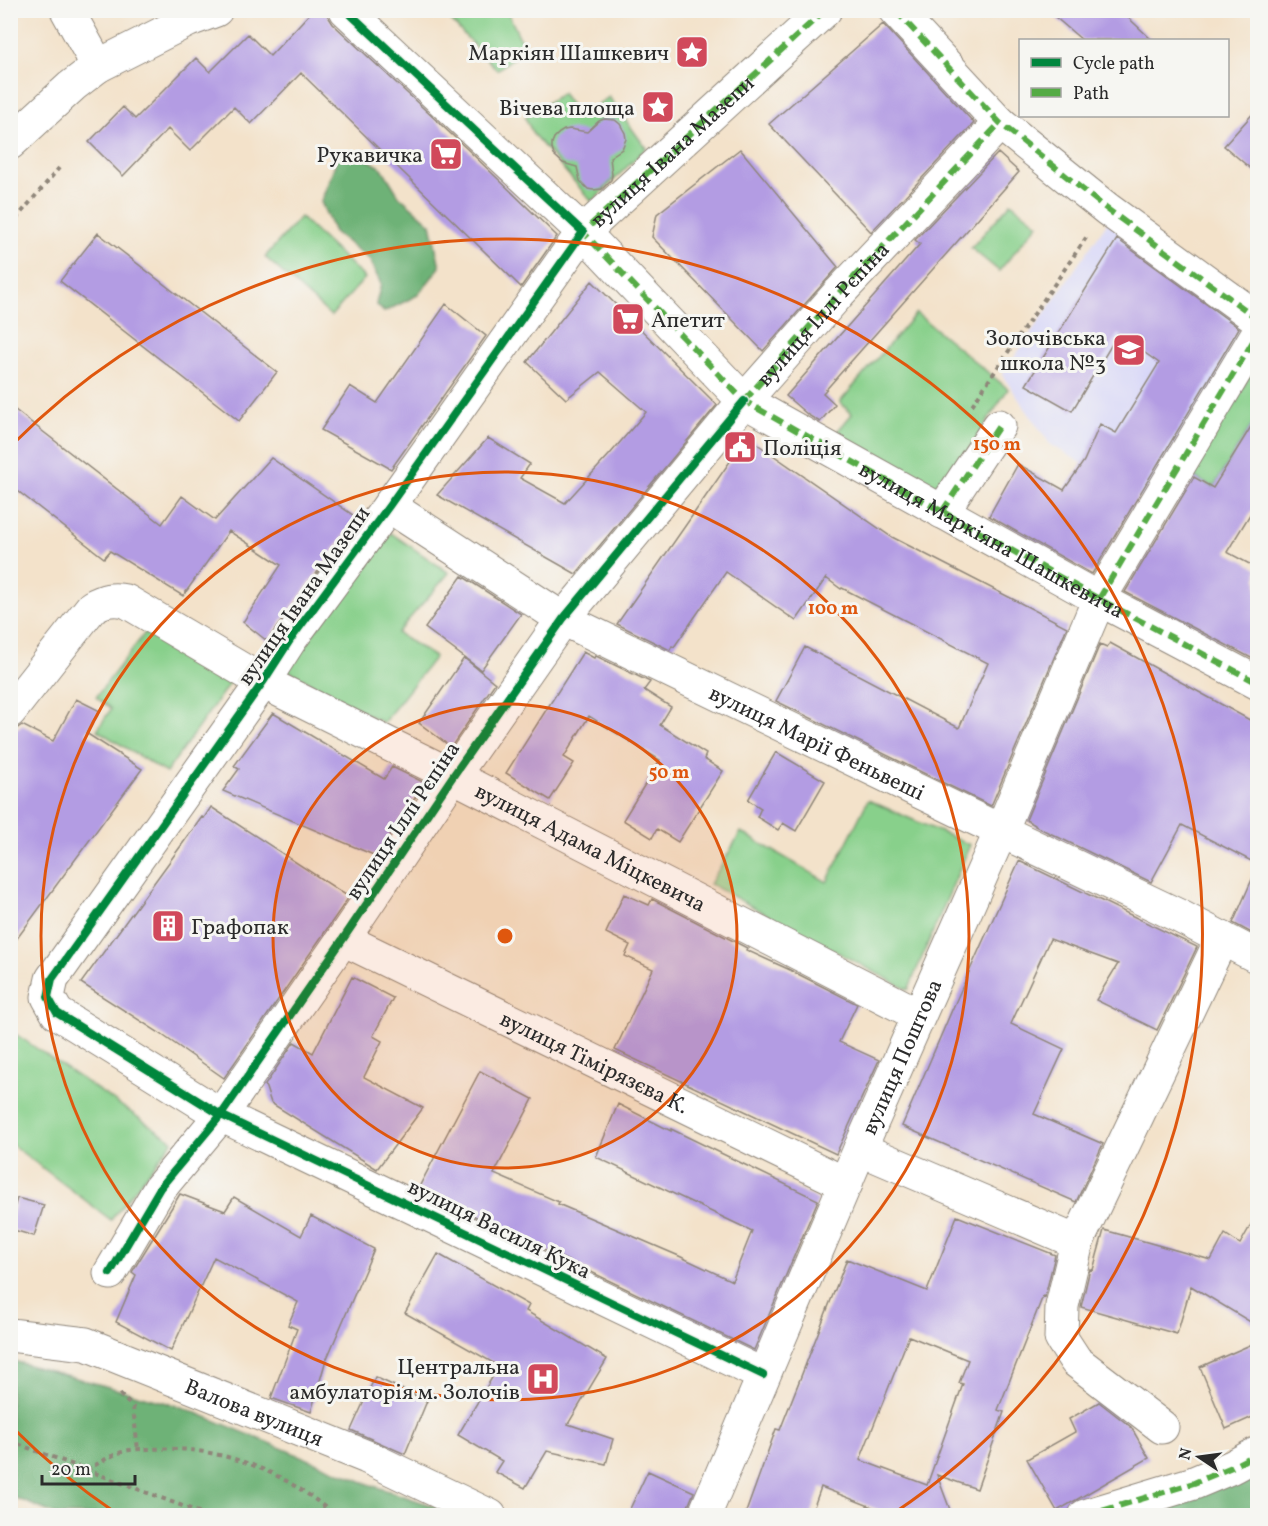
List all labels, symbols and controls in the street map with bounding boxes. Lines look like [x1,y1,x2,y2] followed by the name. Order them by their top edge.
[674,34,710,70] place icon: Маркіян Шашкевич
[468,39,669,70] place label: Маркіян Шашкевич
[1019,39,1229,117] legend
[1073,52,1155,77] text: Cycle path
[584,69,762,236] street label: вулиця Івана Мазепи
[1073,82,1109,107] text: Path
[640,89,676,125] place icon: Вічева площа
[499,94,635,125] place label: Вічева площа
[428,136,464,172] supermarket icon: Рукавичка
[317,141,423,172] place label: Рукавичка
[751,236,898,394] street label: вулиця Іллі Рєпіна
[610,301,646,337] supermarket icon: Апетит
[651,306,725,337] place label: Апетит
[985,324,1106,380] place label: Золочівська школа №3
[1111,332,1147,368] school or university icon: Золочівська школа №3
[722,429,758,465] public building icon: Поліція
[973,433,1021,458] text: 150 m
[763,434,841,465] place label: Поліція
[852,455,1129,628] street label: вулиця Маркіяна Шашкевича
[231,500,379,692] street label: вулиця Івана Мазепи
[808,597,858,622] text: 100 m
[703,679,929,810] street label: вулиця Марії Феньвеші
[339,736,469,907] street label: вулиця Іллі Рєпіна
[649,761,689,786] text: 50 m
[469,777,711,921] street label: вулиця Адама Міцкевича
[150,908,186,944] building icon: Графопак
[191,913,289,944] place label: Графопак
[495,926,515,946] centre of rings
[855,975,951,1140] street label: вулиця Поштова
[494,1005,693,1123] street label: вулиця Тімірязєва К.
[402,1172,596,1288] street label: вулиця Василя Кука
[289,1353,520,1409] place label: Центральна амбулаторія м. Золочів
[525,1361,561,1397] hospital icon: Центральна амбулаторія м. Золочів
[179,1372,327,1456] street label: Валова вулиця
[1169,1427,1229,1487] north arrow
[1174,1446,1198,1462] text: N
[42,1448,135,1486] scale bar
[51,1458,91,1483] text: 20 m

